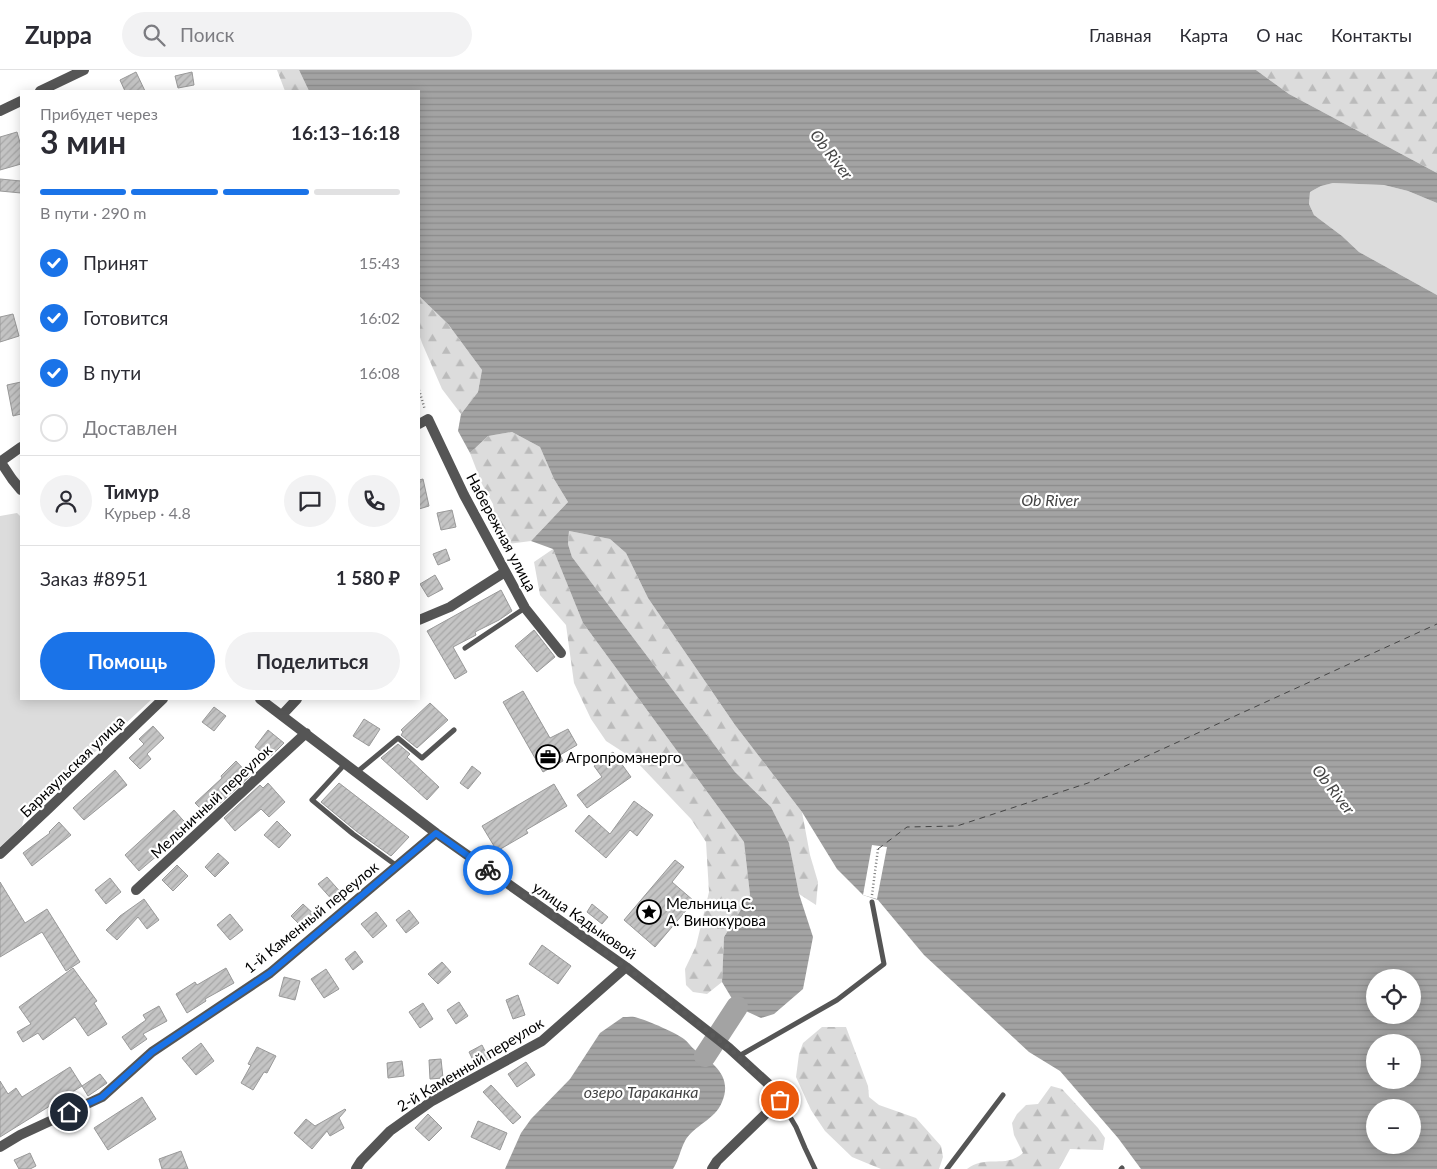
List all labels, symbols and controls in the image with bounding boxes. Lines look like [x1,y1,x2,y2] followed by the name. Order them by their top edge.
[122,12,472,57] search box
[25,20,92,49] text: Zuppa
[140,21,168,49] icon: search
[180,23,234,46] text: Поиск
[1089,24,1152,46] text: Главная
[1180,24,1228,46] text: Карта
[1256,24,1303,46] text: О нас
[1331,24,1412,46] text: Контакты
[40,104,158,123] text: Прибудет через
[291,121,400,144] text: 16:13–16:18
[40,122,126,161] text: 3 мин
[807,125,858,183] water label: Ob River
[40,203,146,222] text: В пути · 290 m
[40,249,68,277] icon: check
[83,251,148,274] text: Принят
[359,253,400,272] text: 15:43
[40,304,68,332] icon: check
[83,306,168,329] text: Готовится
[359,308,400,327] text: 16:02
[40,359,68,387] icon: check
[83,361,141,384] text: В пути
[359,363,400,382] text: 16:08
[83,416,177,439] text: Доставлен
[463,470,541,594] street label: Набережная улица
[40,475,92,527] button: person
[284,475,336,527] button: chat
[348,475,400,527] button: phone
[104,480,159,503] text: Тимур
[1021,490,1079,509] water label: Ob River
[104,503,191,522] text: Курьер · 4.8
[336,566,400,589] text: 1 580 ₽
[40,567,148,590] text: Заказ #8951
[40,632,215,690] button: Помощь
[225,632,400,690] button: Поделиться
[16,711,128,821] street label: Барнаульская улица
[147,740,275,862] street label: Мельничный переулок
[535,744,561,770] office icon: Агропромэнерго
[566,748,681,766] place label: Агропромэнерго
[1309,760,1360,818] water label: Ob River
[463,845,513,895] courier
[474,856,502,884] icon: bike
[240,857,382,977] street label: 1-й Каменный переулок
[530,877,640,963] street label: улица Кадыковой
[666,894,766,929] place label: Мельница С. А. Винокурова
[636,899,662,925] place icon: Мельница С. А. Винокурова
[1366,969,1421,1154] map controls
[1366,969,1421,1024] button: locate
[394,1013,547,1115] street label: 2-й Каменный переулок
[1366,1034,1421,1089] button: +
[759,1079,801,1121] pin
[584,1082,698,1101] water label: озеро Тараканка
[766,1086,794,1114] icon: bag
[48,1091,90,1133] pin
[55,1098,83,1126] icon: home
[1366,1099,1421,1154] button: −

